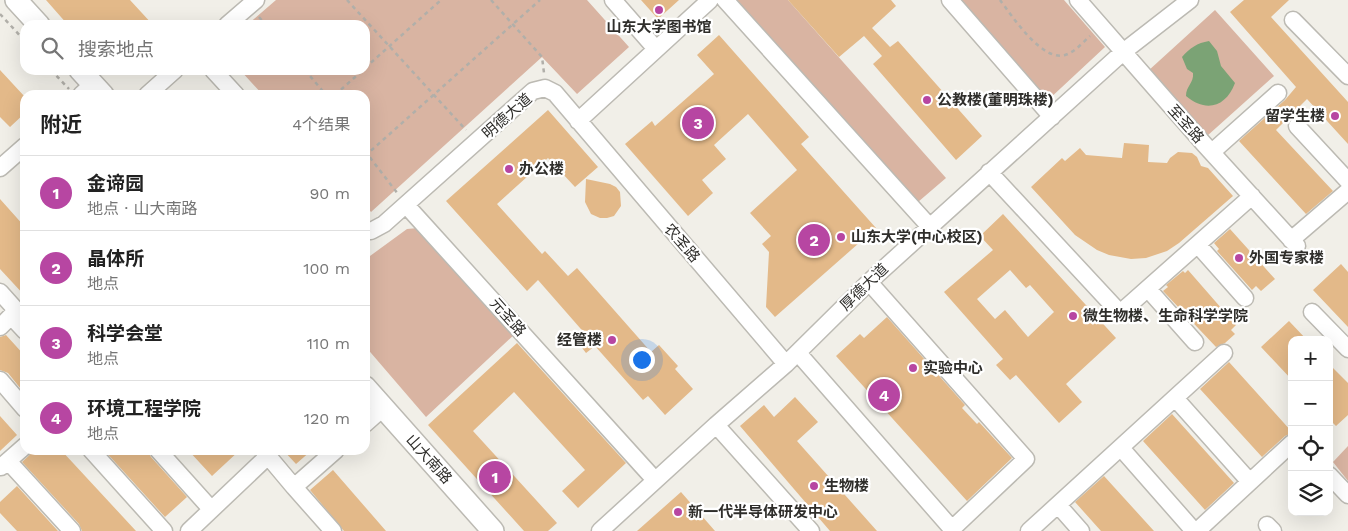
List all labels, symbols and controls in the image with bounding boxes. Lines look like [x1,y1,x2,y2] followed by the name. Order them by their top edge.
[653,4,665,16] marker: 山东大学图书馆
[606,18,712,36] place label: 山东大学图书馆
[20,20,370,75] search box
[38,34,66,62] icon: search
[78,38,154,61] text: 搜索地点
[478,90,536,142] street label: 明德大道
[937,91,1054,109] place label: 公教楼(董明珠楼)
[921,94,933,106] marker: 公教楼(董明珠楼)
[1164,101,1208,147] street label: 至圣路
[682,104,714,142] pin: 3
[1265,107,1325,125] place label: 留学生楼
[1329,110,1341,122] marker: 留学生楼
[40,112,82,137] text: 附近
[292,115,350,134] text: 4个结果
[519,160,564,178] place label: 办公楼
[503,163,515,175] marker: 办公楼
[87,172,144,195] text: 金谛园
[53,184,59,203] text: 1
[309,184,350,203] text: 90 m
[87,199,198,218] text: 地点 · 山大南路
[660,220,704,266] street label: 农圣路
[798,221,830,259] pin: 2
[851,228,983,246] place label: 山东大学(中心校区)
[835,231,847,243] marker: 山东大学(中心校区)
[87,247,144,270] text: 晶体所
[1249,249,1324,267] place label: 外国专家楼
[1233,252,1245,264] marker: 外国专家楼
[51,259,61,278] text: 2
[303,259,350,278] text: 100 m
[836,260,892,314] street label: 厚德大道
[87,274,119,293] text: 地点
[486,294,530,340] street label: 元圣路
[1083,307,1248,325] place label: 微生物楼、生命科学学院
[1067,310,1079,322] marker: 微生物楼、生命科学学院
[87,322,163,345] text: 科学会堂
[557,331,602,349] place label: 经管楼
[51,334,61,353] text: 3
[307,334,350,353] text: 110 m
[606,334,618,346] marker: 经管楼
[1288,336,1333,516] map controls
[1288,336,1333,381] button: +
[629,347,655,373] your location
[87,349,119,368] text: 地点
[923,359,983,377] place label: 实验中心
[907,362,919,374] marker: 实验中心
[868,376,900,414] pin: 4
[1288,381,1333,426] button: −
[87,397,201,420] text: 环境工程学院
[51,409,61,428] text: 4
[304,409,350,428] text: 120 m
[87,424,119,443] text: 地点
[1288,426,1333,471] button: locate
[402,431,456,487] street label: 山大南路
[479,458,511,496] pin: 1
[1288,471,1333,516] button: layers
[824,477,869,495] place label: 生物楼
[808,480,820,492] marker: 生物楼
[688,503,838,521] place label: 新一代半导体研发中心
[672,506,684,518] marker: 新一代半导体研发中心

